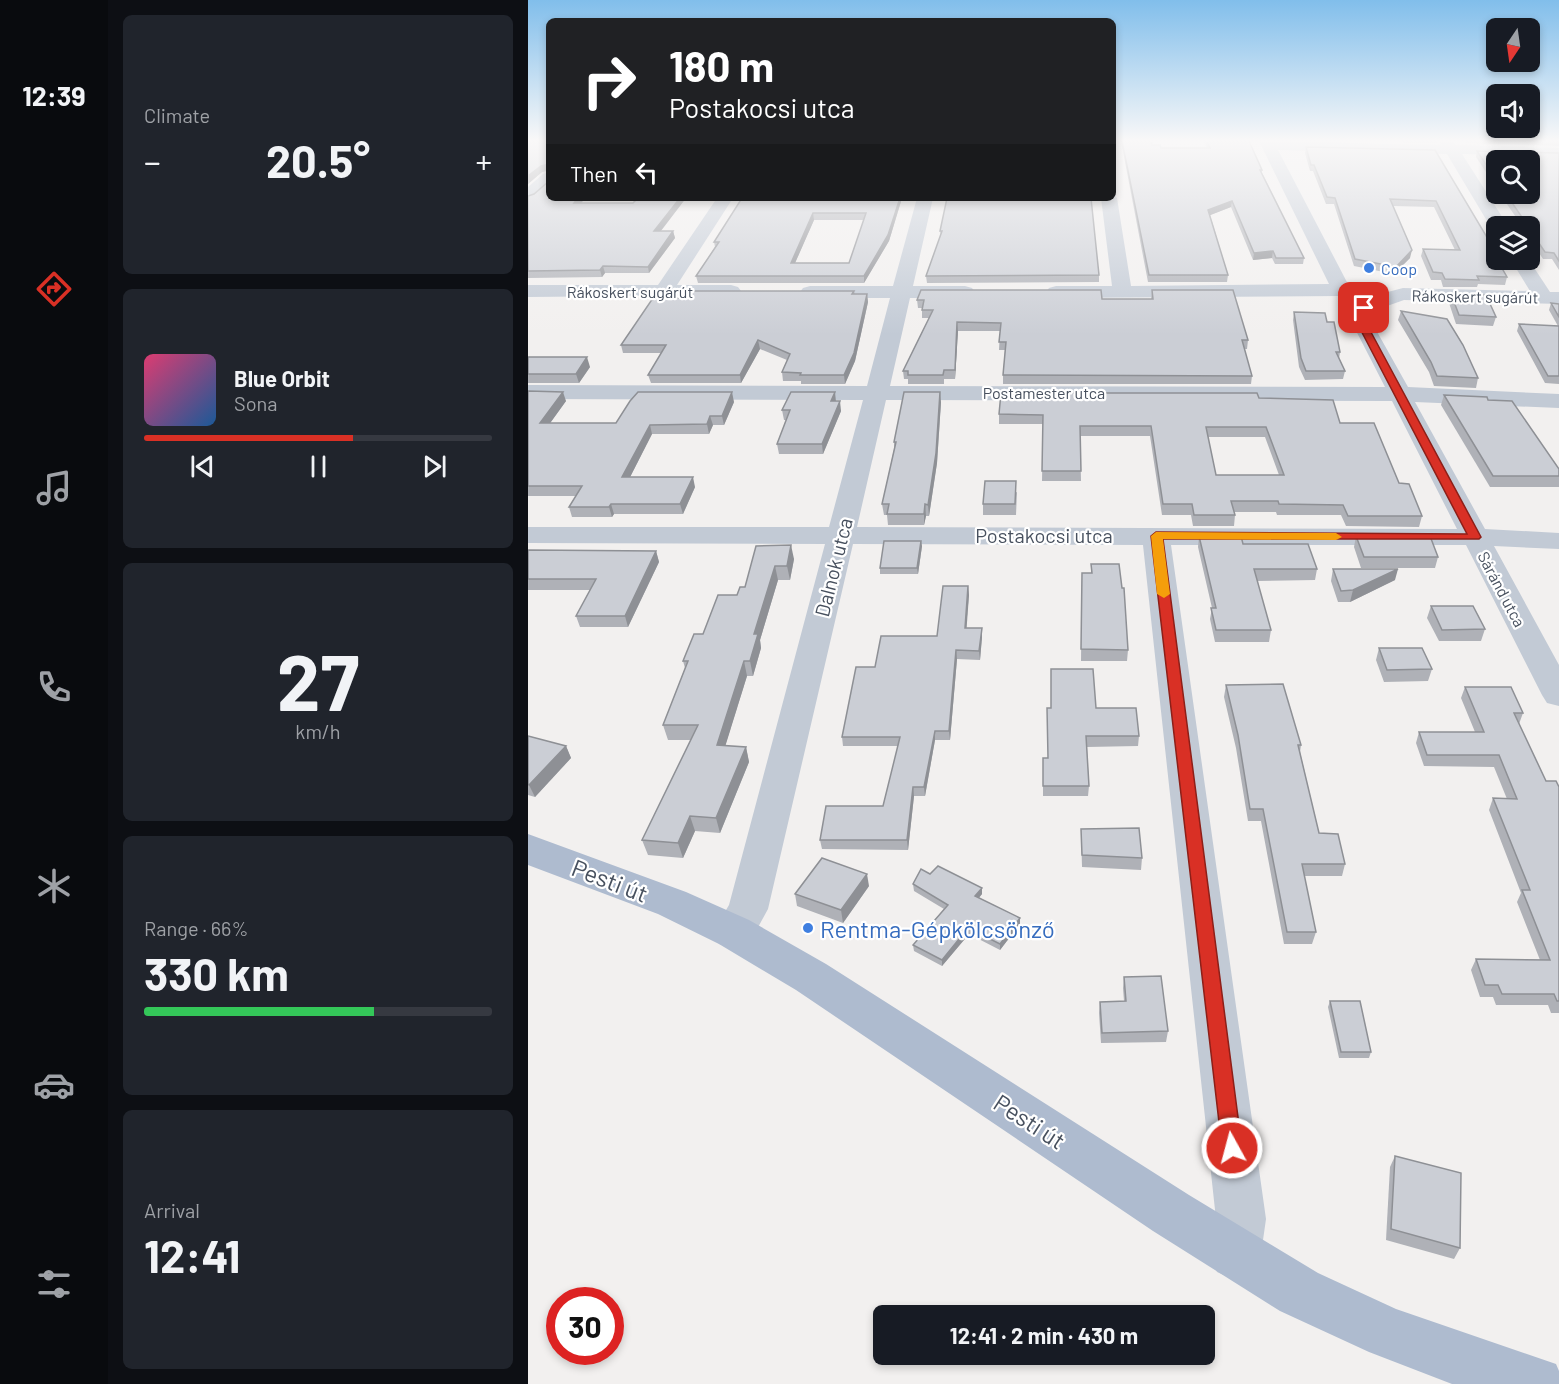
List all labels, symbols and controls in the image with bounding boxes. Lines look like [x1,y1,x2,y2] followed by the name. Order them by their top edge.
[1486,18,1540,72] north arrow
[1486,18,1540,270] map controls
[669,40,774,90] text: 180 m
[570,42,648,120] icon: right
[22,79,86,111] text: 12:39
[1486,84,1540,138] button: sound
[669,91,855,123] text: Postakocsi utca
[144,103,210,127] text: Climate
[266,133,370,187] text: 20.5°
[144,141,161,181] text: −
[476,141,492,181] text: +
[1486,150,1540,204] button: search
[630,156,663,189] icon: left
[570,160,618,186] text: Then
[1486,216,1540,270] button: layers
[1381,259,1417,278] place label: Coop
[1362,261,1376,275] marker: Coop
[33,268,75,310] icon: directions
[567,282,693,301] street label: Rákoskert sugárút
[1338,282,1389,333] pin
[1412,285,1538,307] street label: Rákoskert sugárút
[1347,291,1380,324] icon: arrive
[234,365,330,391] text: Blue Orbit
[983,383,1105,402] street label: Postamester utca
[234,391,278,415] text: Sona
[186,450,219,483] icon: previous
[302,450,335,483] icon: pause
[418,450,451,483] icon: next
[33,467,75,509] icon: music
[809,515,857,619] street label: Dalnok utca
[975,523,1113,547] street label: Postakocsi utca
[1474,548,1530,630] street label: Sáránd utca
[277,633,359,727] text: 27
[33,666,75,708] icon: phone
[295,719,341,743] text: km/h
[568,852,652,908] street label: Pesti út
[33,865,75,907] icon: climate
[820,914,1055,943] place label: Rentma-Gépkölcsönző
[144,916,248,940] text: Range · 66%
[801,921,815,935] marker: Rentma-Gépkölcsönző
[144,946,289,1000] text: 330 km
[33,1064,75,1106] icon: car
[989,1087,1071,1155] street label: Pesti út
[1200,1116,1264,1180] position arrow
[144,1198,200,1222] text: Arrival
[144,1228,240,1282] text: 12:41
[33,1263,75,1305] icon: filters
[546,1287,624,1365] speed limit sign: 30
[950,1322,1138,1348] text: 12:41 · 2 min · 430 m

